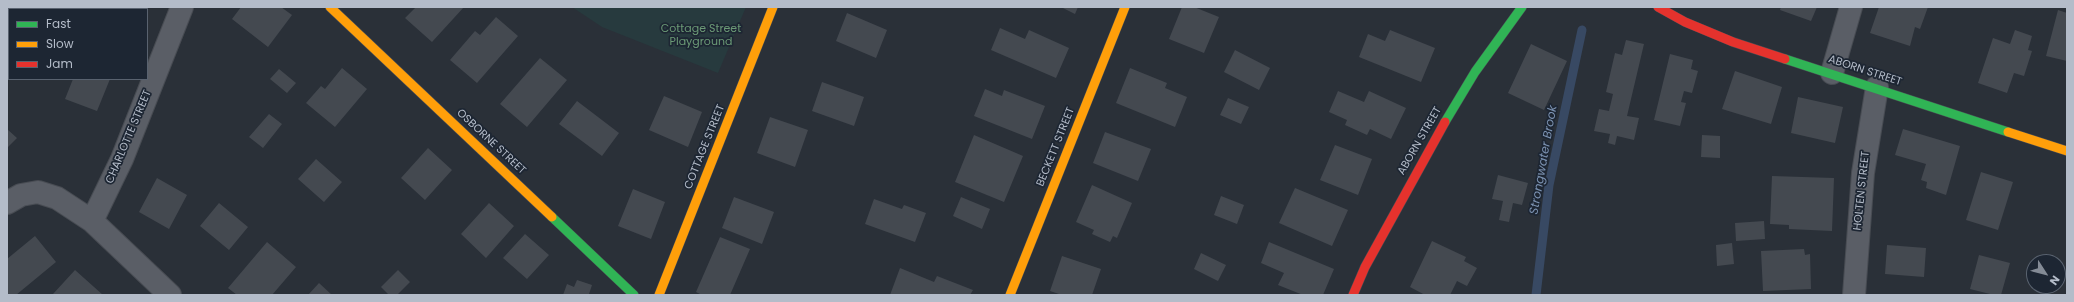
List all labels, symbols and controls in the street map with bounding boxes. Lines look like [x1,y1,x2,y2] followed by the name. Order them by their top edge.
[8,8,148,80] legend
[46,15,71,32] text: Fast
[661,22,741,48] park label: Cottage Street Playground
[46,35,74,52] text: Slow
[1827,53,1903,89] street label: ABORN STREET
[46,55,73,72] text: Jam
[103,88,155,186] street label: CHARLOTTE STREET
[682,103,728,191] street label: COTTAGE STREET
[1527,104,1561,216] water label: Strongwater Brook
[1034,105,1078,189] street label: BECKETT STREET
[1395,105,1445,177] street label: ABORN STREET
[454,107,528,177] street label: OSBORNE STREET
[1851,151,1873,231] street label: HOLTEN STREET
[2026,254,2066,294] north arrow
[2046,272,2064,289] text: N

